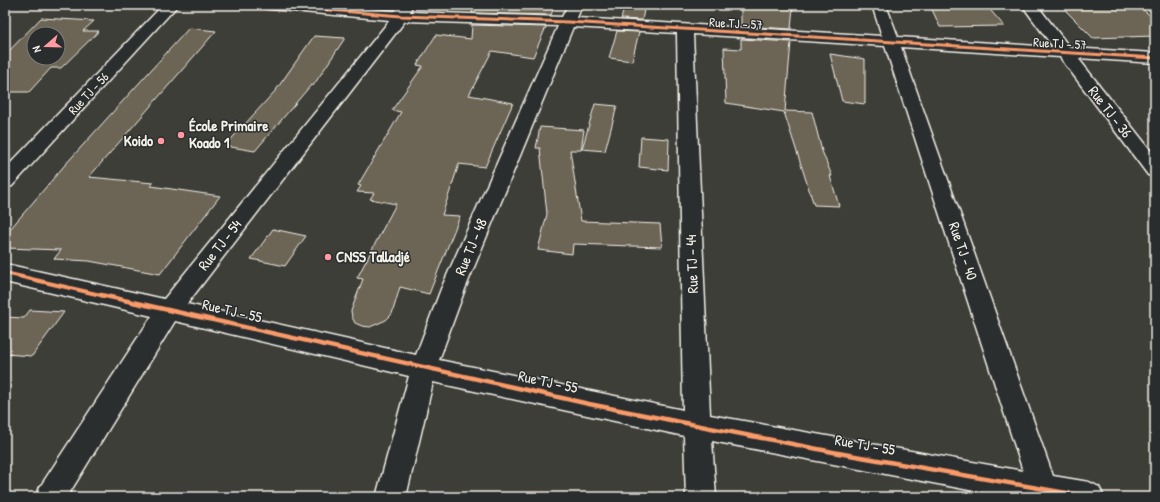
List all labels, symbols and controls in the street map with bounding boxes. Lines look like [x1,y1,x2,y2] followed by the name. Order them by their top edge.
[709,13,763,33] street label: Rue TJ - 57
[26,26,66,66] north arrow
[1033,33,1087,53] street label: Rue TJ - 57
[29,44,44,55] text: N
[64,68,112,118] street label: Rue TJ - 56
[1084,81,1137,142] street label: Rue TJ - 36
[189,115,268,153] place label: École Primaire Koado 1
[124,130,153,151] place label: Koido
[176,130,186,140] marker: École Primaire Koado 1
[156,136,166,146] marker: Koido
[193,214,246,275] street label: Rue TJ - 54
[449,215,492,278] street label: Rue TJ - 48
[944,219,983,283] street label: Rue TJ - 40
[680,234,703,294] street label: Rue TJ - 44
[336,246,410,267] place label: CNSS Talladjé
[323,252,333,262] marker: CNSS Talladjé
[200,293,265,328] street label: Rue TJ - 55
[516,365,580,398] street label: Rue TJ - 55
[833,429,897,460] street label: Rue TJ - 55

